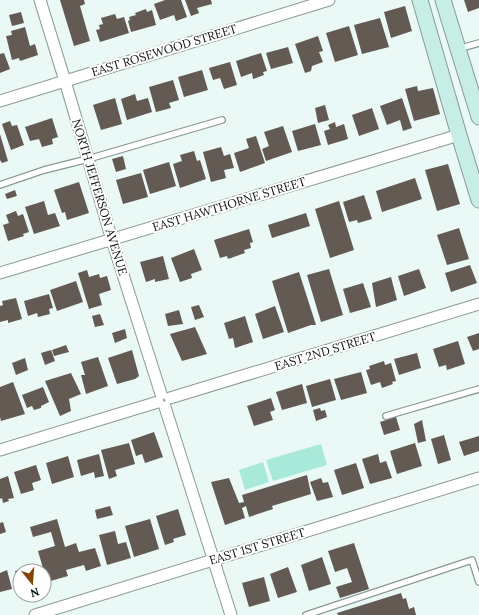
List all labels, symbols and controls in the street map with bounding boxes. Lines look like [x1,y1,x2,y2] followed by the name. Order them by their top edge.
[89,21,239,79] street label: EAST ROSEWOOD STREET
[69,117,131,277] street label: NORTH JEFFERSON AVENUE
[151,173,308,234] street label: EAST HAWTHORNE STREET
[273,328,378,374] street label: EAST 2ND STREET
[207,524,307,568] street label: EAST 1ST STREET
[12,563,52,603] north arrow
[28,585,41,601] text: N

